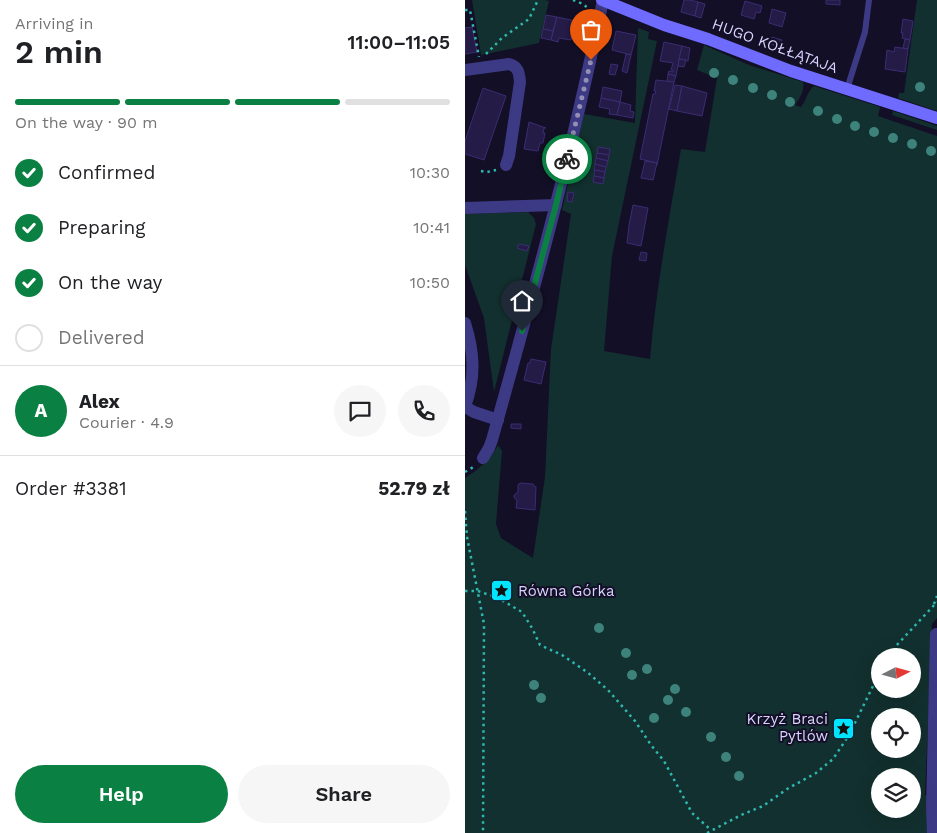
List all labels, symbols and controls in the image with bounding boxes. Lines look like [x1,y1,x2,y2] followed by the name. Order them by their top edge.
[570,9,612,60] pin
[15,14,93,33] text: Arriving in
[710,15,840,77] street label: HUGO KOŁŁĄTAJA
[577,16,605,44] icon: bag
[348,31,450,54] text: 11:00–11:05
[15,33,103,71] text: 2 min
[15,113,158,132] text: On the way · 90 m
[542,134,592,184] courier
[553,145,581,173] icon: bike
[15,159,43,187] icon: check
[58,161,155,184] text: Confirmed
[410,163,450,182] text: 10:30
[15,214,43,242] icon: check
[58,216,145,239] text: Preparing
[413,218,450,237] text: 10:41
[15,269,43,297] icon: check
[58,271,162,294] text: On the way
[410,273,450,292] text: 10:50
[501,280,543,331] pin
[508,287,536,315] icon: home
[58,326,145,349] text: Delivered
[334,385,386,437] button: chat
[398,385,450,437] button: phone
[79,390,120,413] text: Alex
[35,399,47,422] text: A
[79,413,174,432] text: Courier · 4.9
[15,477,127,500] text: Order #3381
[378,477,450,500] text: 52.79 zł
[490,579,514,603] place icon: Równa Górka
[518,582,615,600] place label: Równa Górka
[871,648,921,698] north arrow
[871,648,921,818] map controls
[871,708,921,758] button: locate
[747,710,828,745] place label: Krzyż Braci Pytlów
[832,716,856,740] place icon: Krzyż Braci Pytlów
[15,765,228,823] button: Help
[238,765,450,823] button: Share
[871,768,921,818] button: layers

